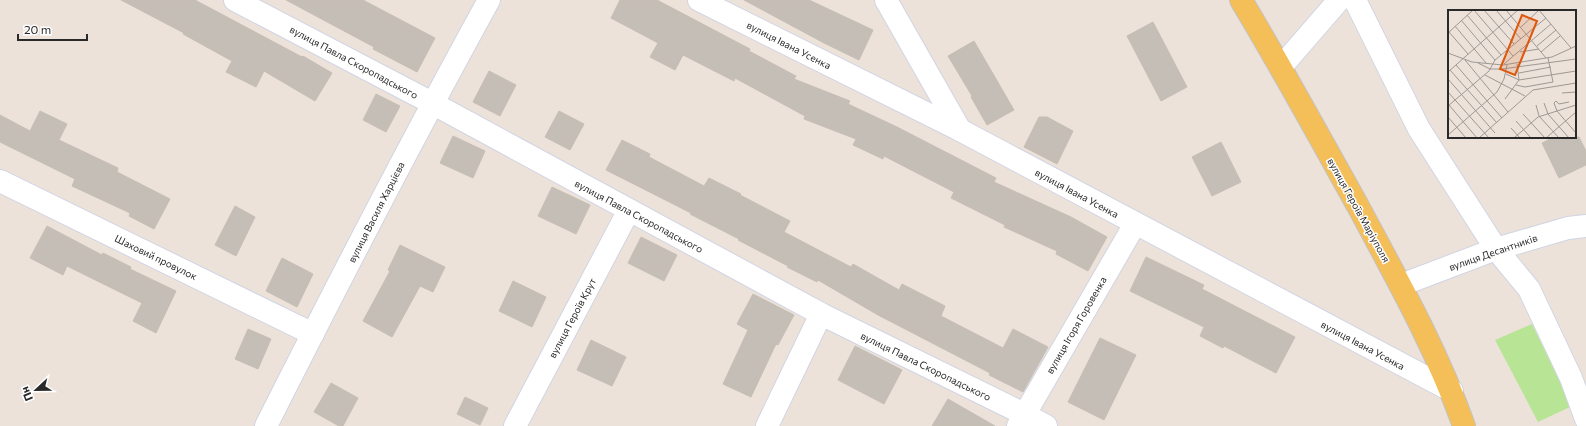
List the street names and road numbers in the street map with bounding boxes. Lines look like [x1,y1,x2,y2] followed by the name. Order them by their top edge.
[745,19,833,71] street label: вулиця Івана Усенка
[288,23,420,101] street label: вулиця Павла Скоропадського
[1325,156,1393,264] street label: вулиця Героїв Маріуполя
[345,160,407,264] street label: вулиця Василя Харцієва
[1033,166,1121,220] street label: вулиця Івана Усенка
[573,177,705,255] street label: вулиця Павла Скоропадського
[1447,231,1539,273] street label: вулиця Десантників
[113,232,200,282] street label: Шаховий провулок
[1043,274,1109,376] street label: вулиця Ігоря Горовенка
[546,276,598,360] street label: вулиця Героїв Крут
[1319,318,1407,372] street label: вулиця Івана Усенка
[859,329,993,403] street label: вулиця Павла Скоропадського

